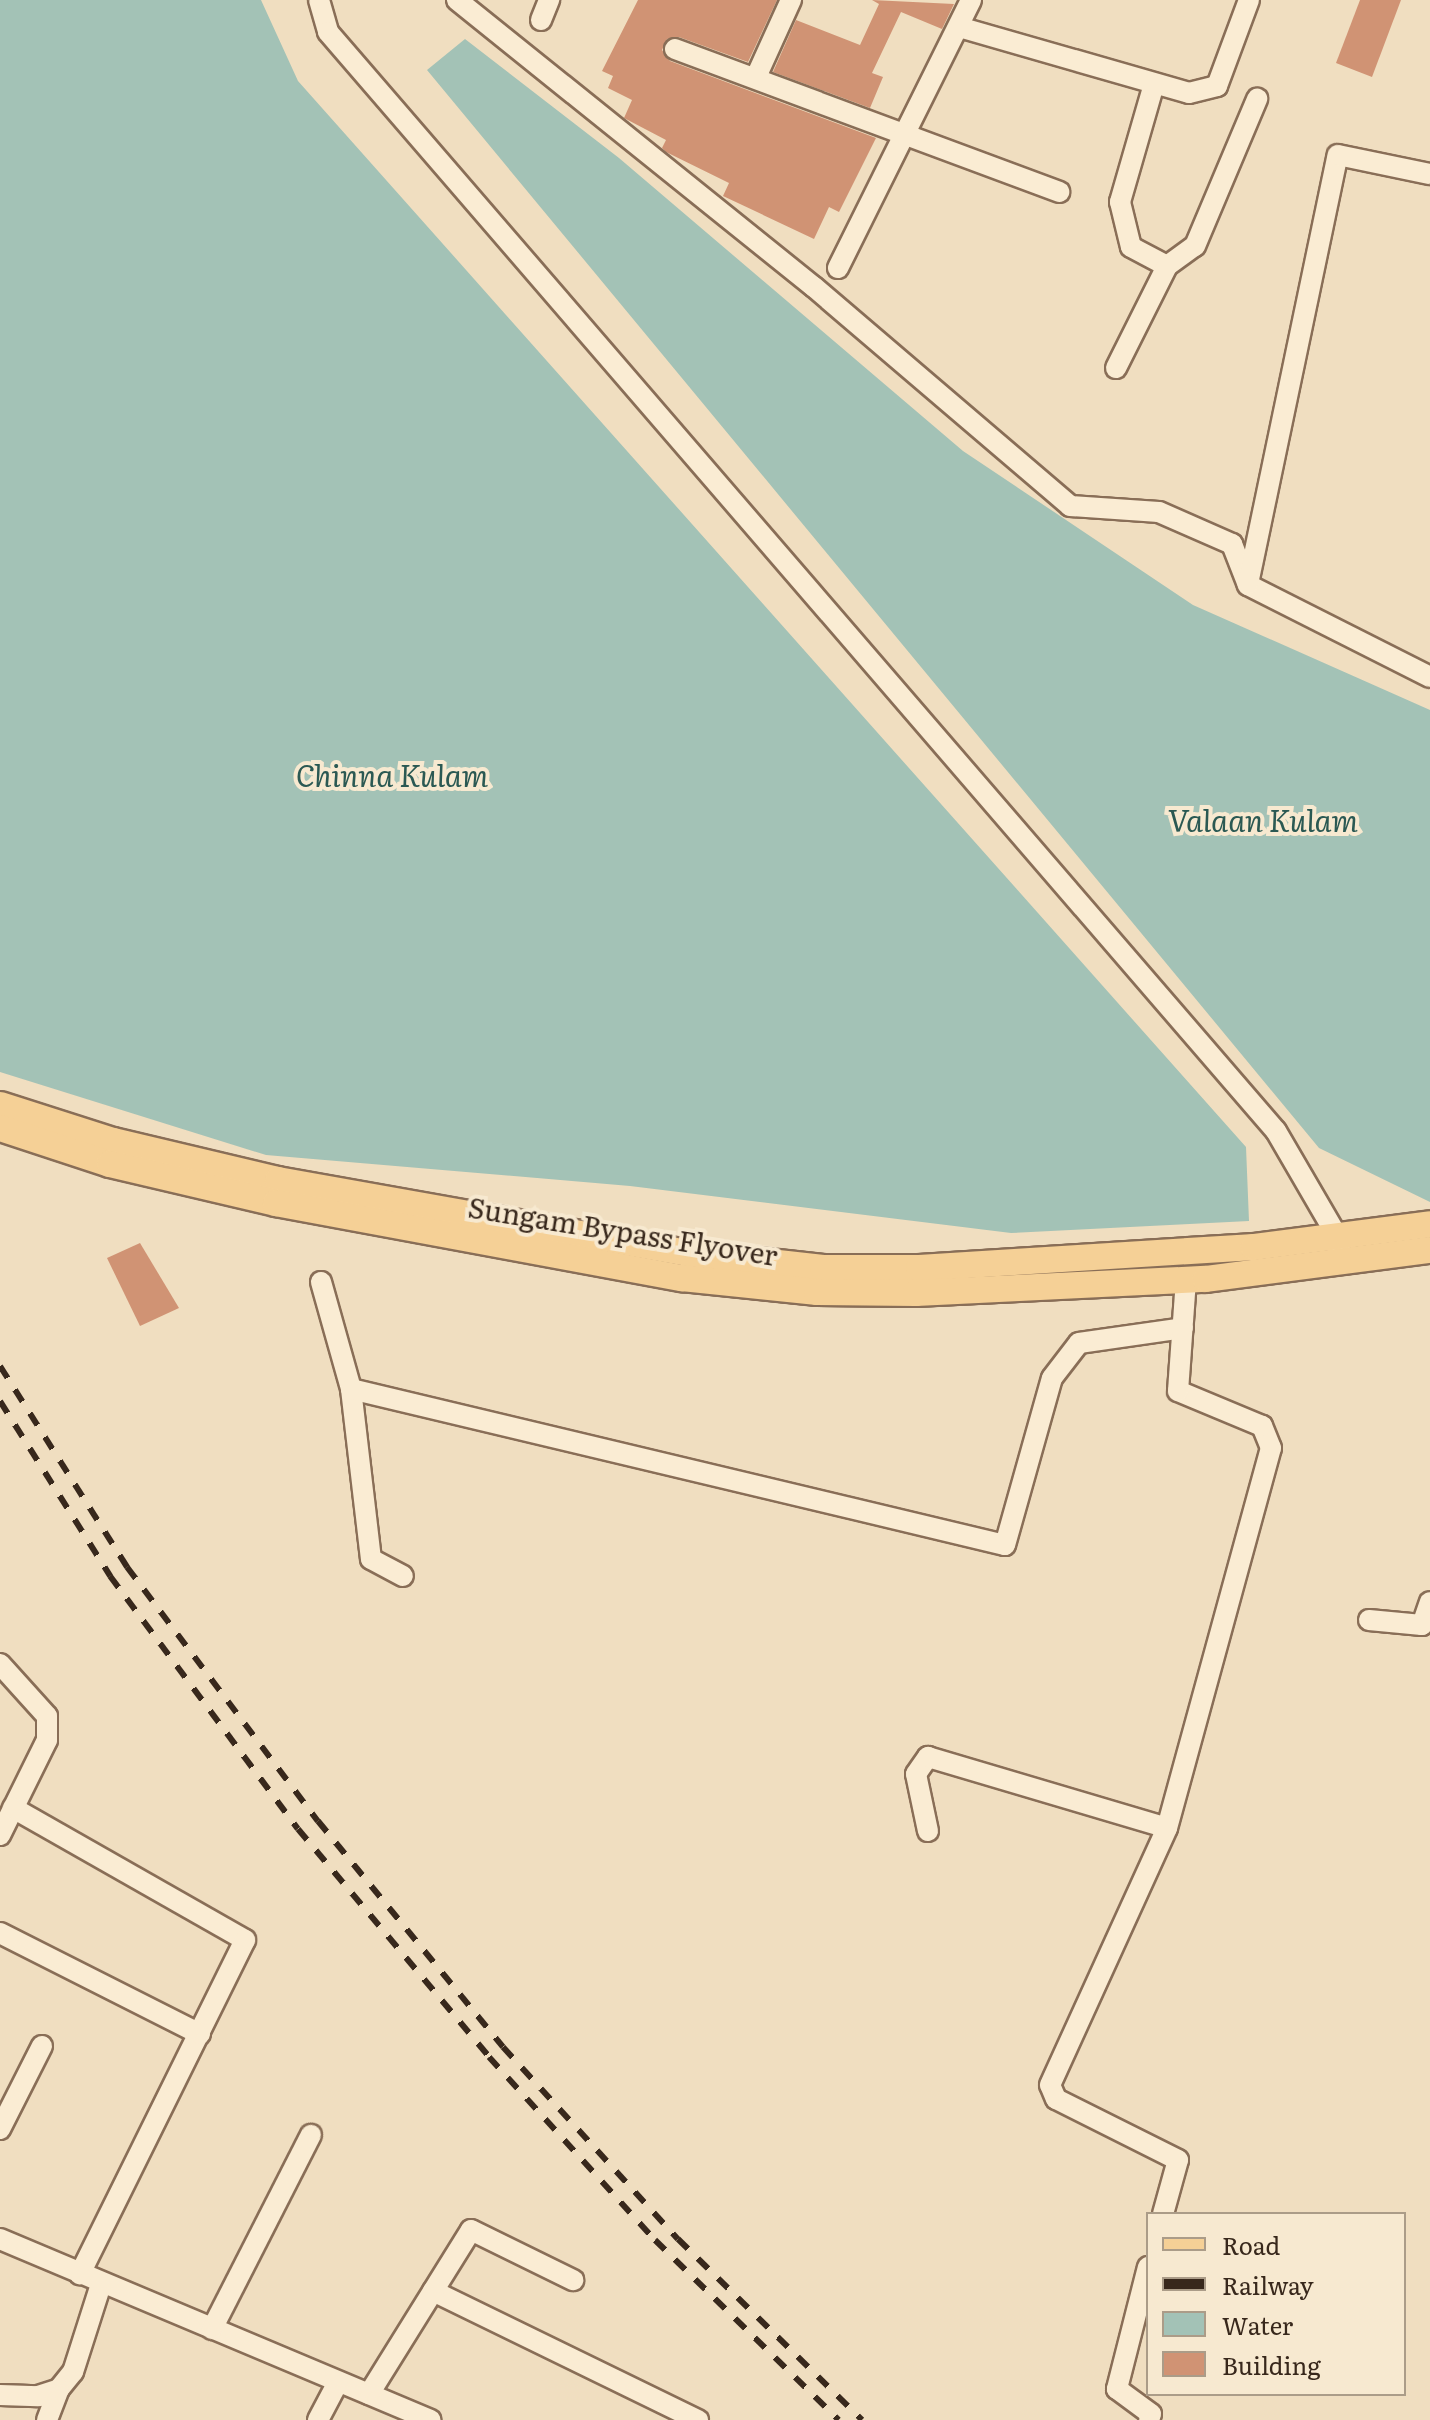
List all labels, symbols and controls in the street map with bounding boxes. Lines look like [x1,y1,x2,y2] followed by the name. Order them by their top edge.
[296,756,488,792] water label: Chinna Kulam
[1168,801,1358,837] water label: Valaan Kulam
[466,1189,780,1271] street label: Sungam Bypass Flyover
[1146,2212,1406,2396] legend
[1222,2227,1280,2262] text: Road
[1222,2267,1314,2302] text: Railway
[1222,2307,1293,2342] text: Water
[1222,2347,1321,2382] text: Building

